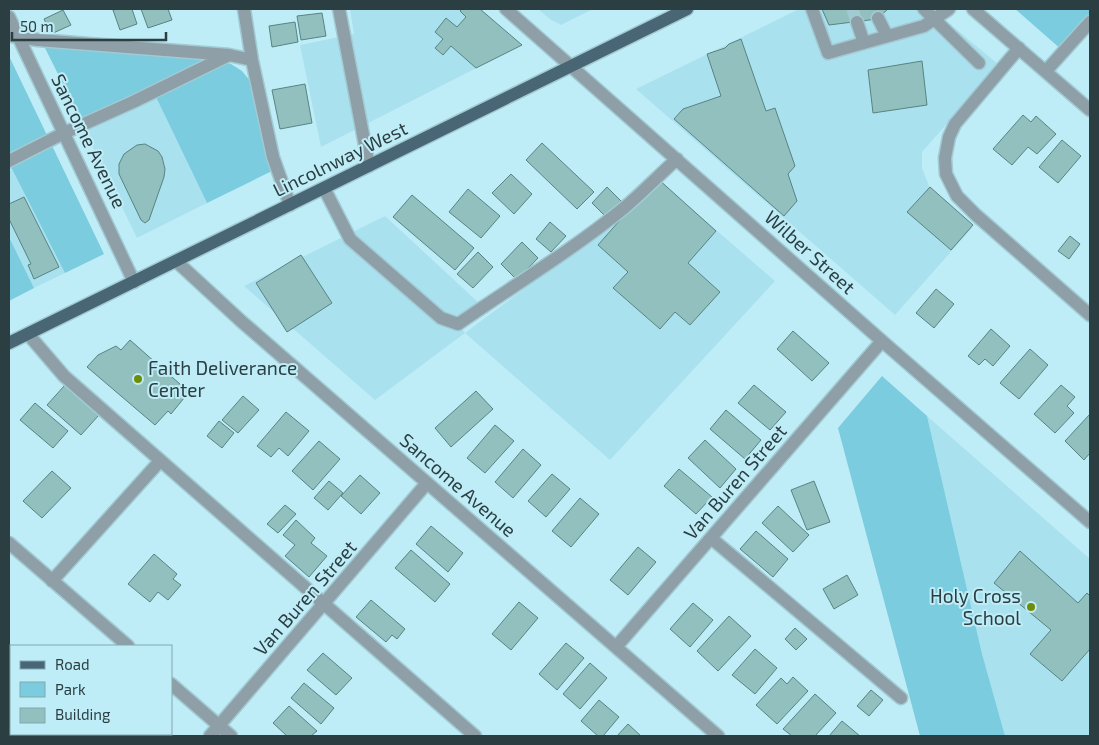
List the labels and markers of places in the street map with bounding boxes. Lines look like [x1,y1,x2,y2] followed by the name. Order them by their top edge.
[148,356,297,401] place label: Faith Deliverance Center
[132,373,144,385] marker: Faith Deliverance Center
[930,584,1021,629] place label: Holy Cross School
[1025,601,1037,613] marker: Holy Cross School

